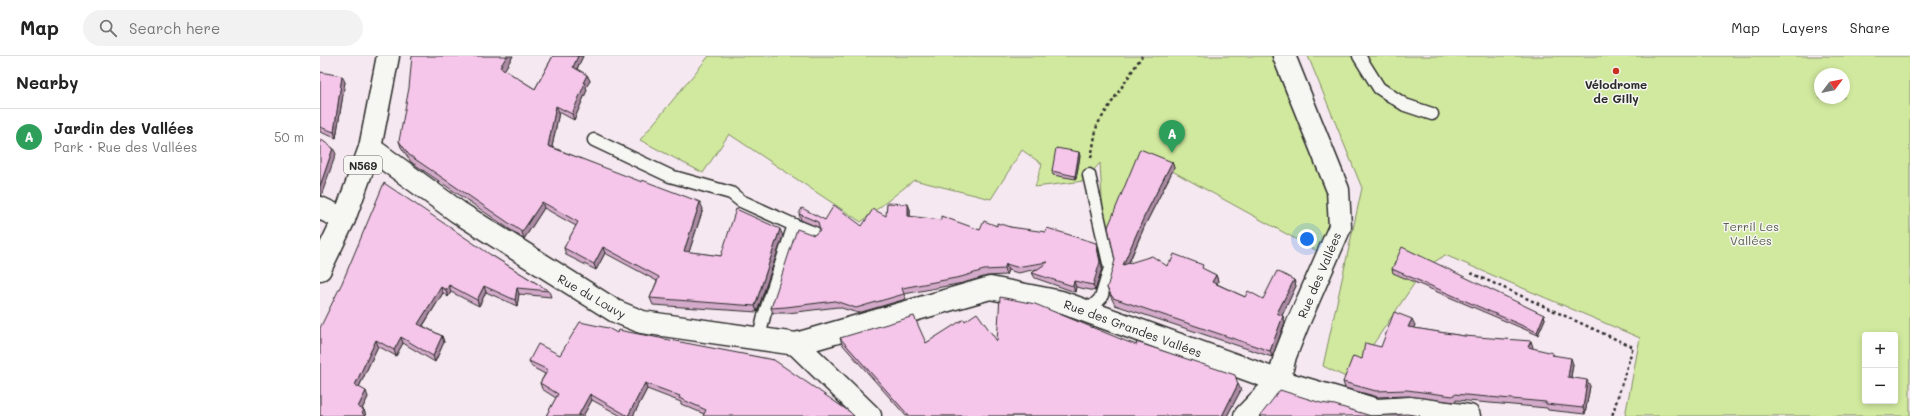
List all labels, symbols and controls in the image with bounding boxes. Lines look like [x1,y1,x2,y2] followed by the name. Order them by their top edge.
[83,10,363,46] search box
[20,15,59,40] text: Map
[97,17,119,39] icon: search
[129,18,220,38] text: Search here
[1731,18,1760,37] text: Map
[1782,18,1828,37] text: Layers
[1850,18,1890,37] text: Share
[1611,66,1621,76] marker: Vélodrome de Gilly
[1814,68,1850,104] north arrow
[16,71,78,93] text: Nearby
[1585,76,1647,106] place label: Vélodrome de Gilly
[54,118,194,138] text: Jardin des Vallées
[1159,120,1185,153] pin: A
[24,128,34,145] text: A
[274,128,304,145] text: 50 m
[54,138,197,155] text: Park · Rue des Vallées
[344,156,382,174] road number: N569
[1723,218,1779,248] park label: Terril Les Vallées
[1294,229,1344,321] street label: Rue des Vallées
[1297,229,1317,249] your location
[555,270,629,322] street label: Rue du Louvy
[1062,296,1204,361] street label: Rue des Grandes Vallées
[1862,332,1898,404] map controls
[1862,332,1898,368] button: +
[1862,368,1898,404] button: −

